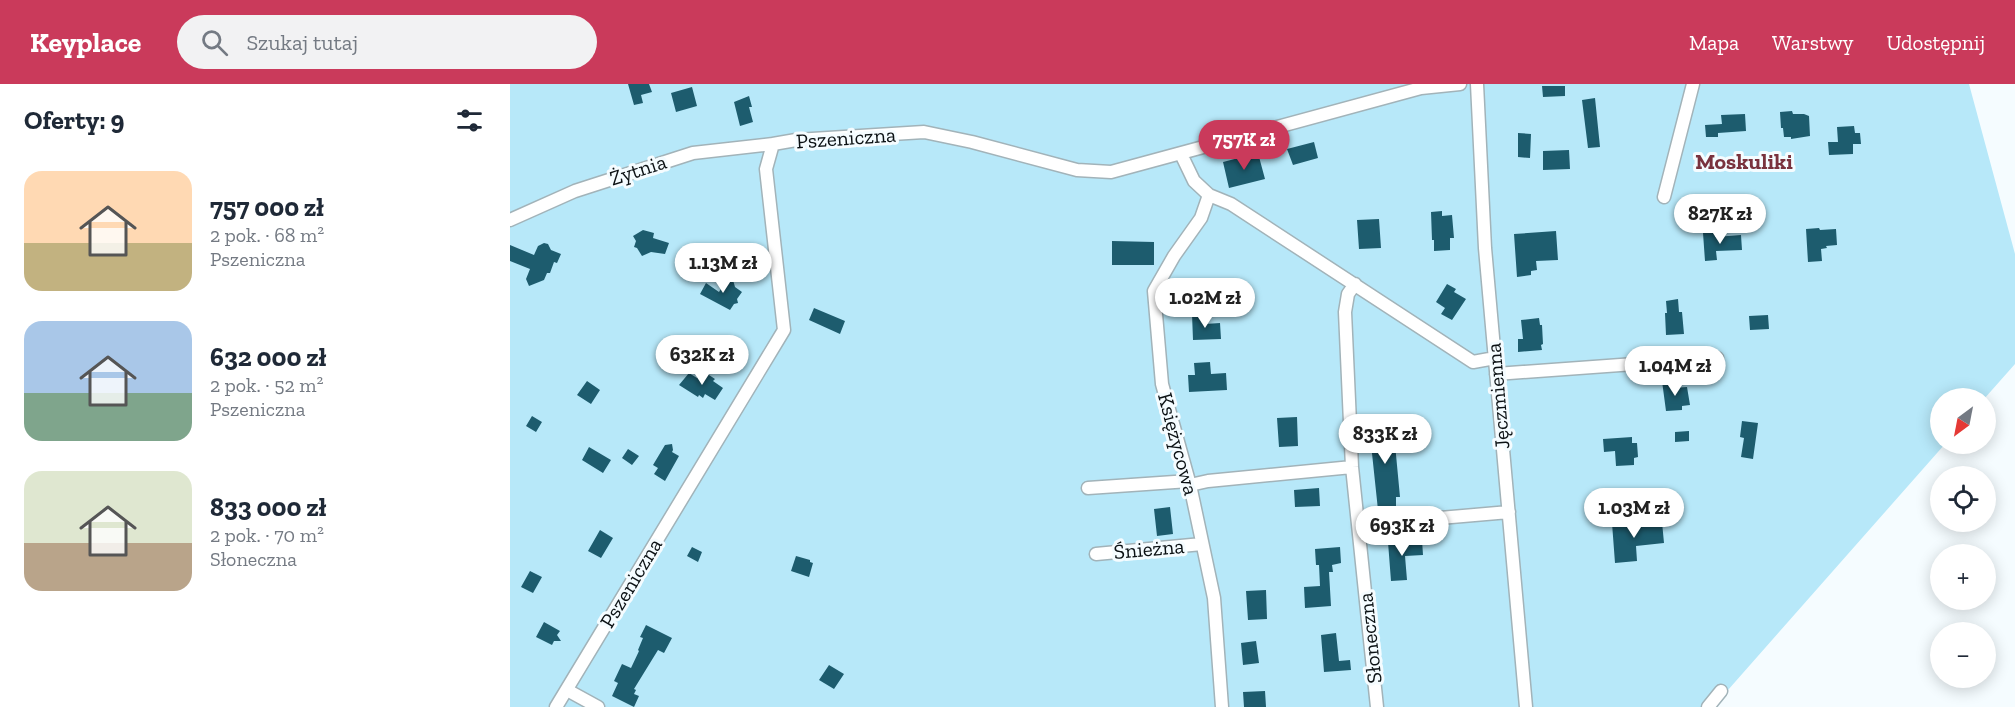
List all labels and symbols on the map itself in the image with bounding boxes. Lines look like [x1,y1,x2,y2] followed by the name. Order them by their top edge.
[1189,120,1299,171] pin: 757K zł
[795,122,897,153] street label: Pszeniczna
[1695,148,1793,175] district label: Moskuliki
[606,149,669,190] street label: Żytnia
[1665,194,1775,245] pin: 827K zł
[661,243,785,294] pin: 1.13M zł
[1143,278,1267,329] pin: 1.02M zł
[647,335,757,386] pin: 632K zł
[1480,342,1515,450] street label: Jęczmienna
[1613,346,1737,397] pin: 1.04M zł
[1930,388,1996,454] north arrow
[1153,390,1204,498] street label: Księżycowa
[1330,414,1440,465] pin: 833K zł
[1572,488,1696,539] pin: 1.03M zł
[1347,506,1457,557] pin: 693K zł
[594,533,667,632] street label: Pszeniczna
[1113,533,1185,564] street label: Śnieżna
[1352,591,1387,685] street label: Słoneczna

